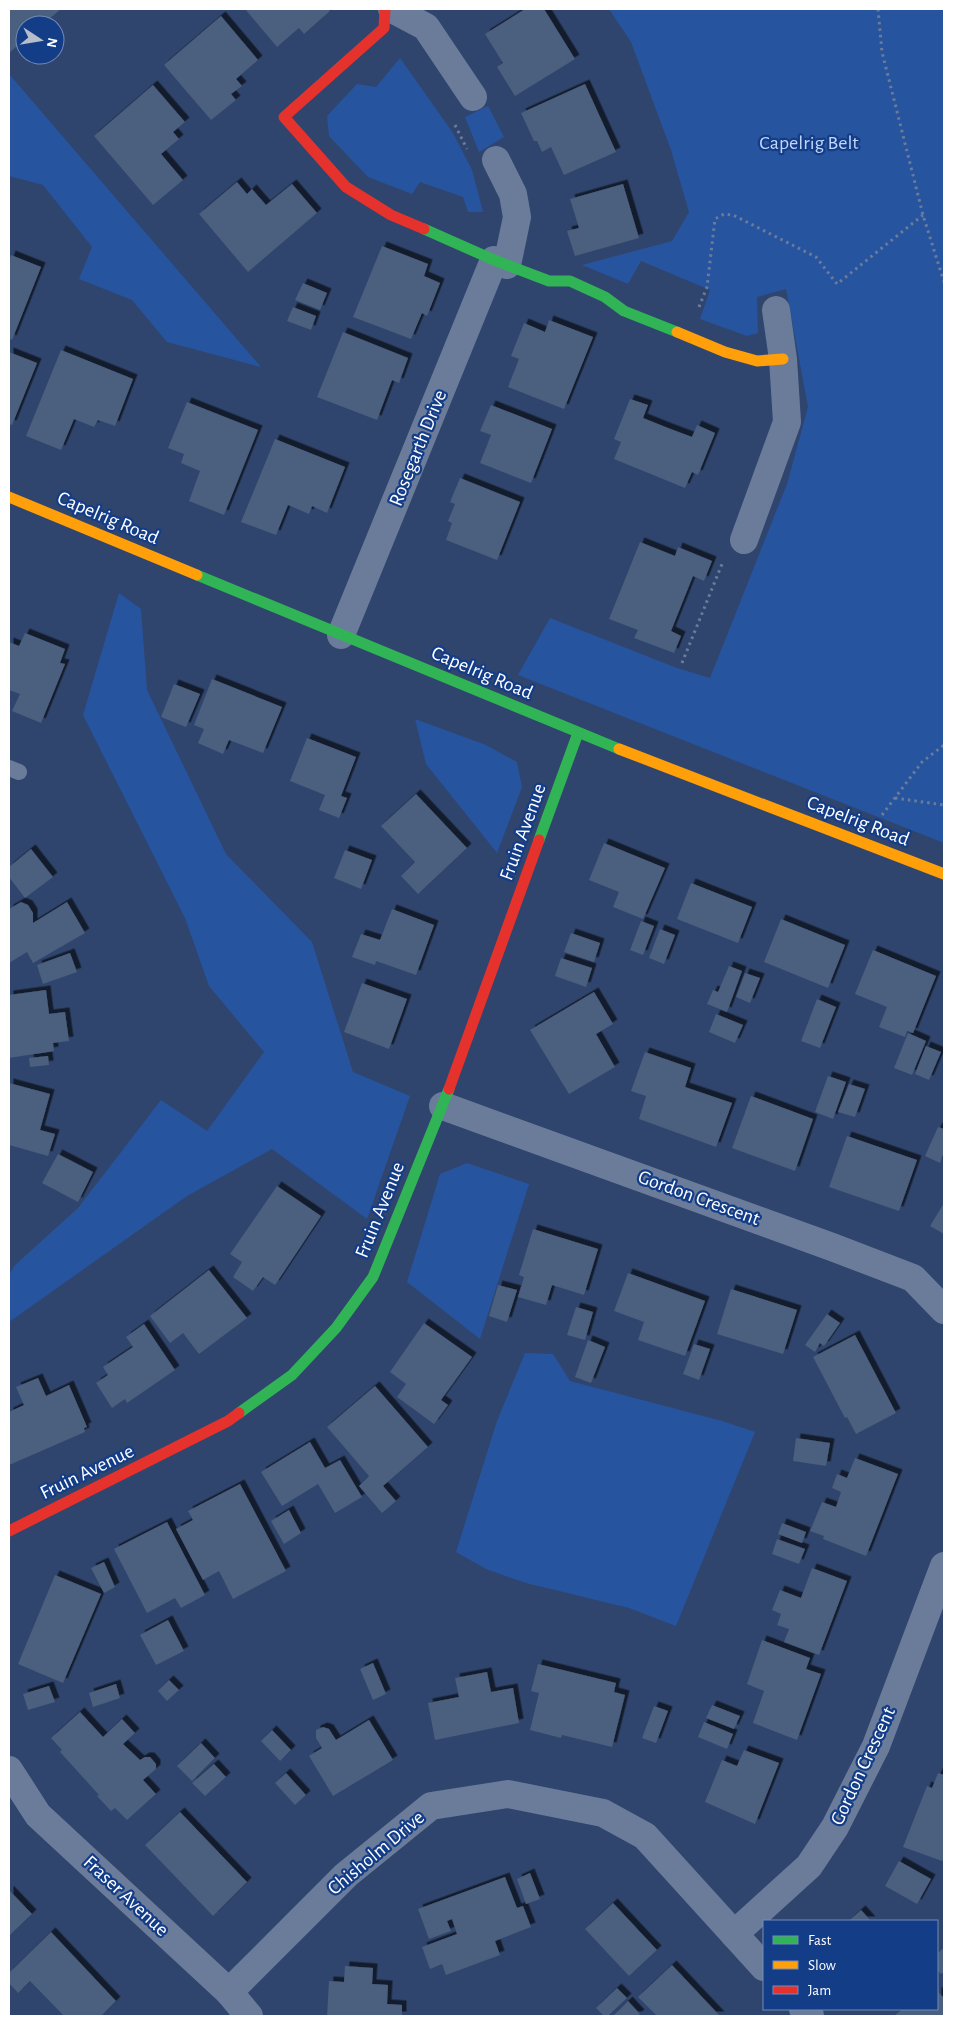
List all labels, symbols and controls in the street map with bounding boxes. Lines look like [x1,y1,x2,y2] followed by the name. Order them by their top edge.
[15,15,65,65] north arrow
[44,36,60,49] text: N
[759,133,859,153] park label: Capelrig Belt
[386,387,450,509] street label: Rosegarth Drive
[54,488,162,548] street label: Capelrig Road
[428,643,536,703] street label: Capelrig Road
[496,781,550,883] street label: Fruin Avenue
[804,792,912,850] street label: Capelrig Road
[352,1159,408,1261] street label: Fruin Avenue
[635,1167,763,1229] street label: Gordon Crescent
[37,1441,137,1503] street label: Fruin Avenue
[827,1703,899,1828] street label: Gordon Crescent
[324,1807,428,1899] street label: Chisholm Drive
[80,1852,172,1940] street label: Fraser Avenue
[763,1920,938,2010] legend
[808,1933,832,1948] text: Fast
[808,1958,836,1973] text: Slow
[808,1983,831,1998] text: Jam

